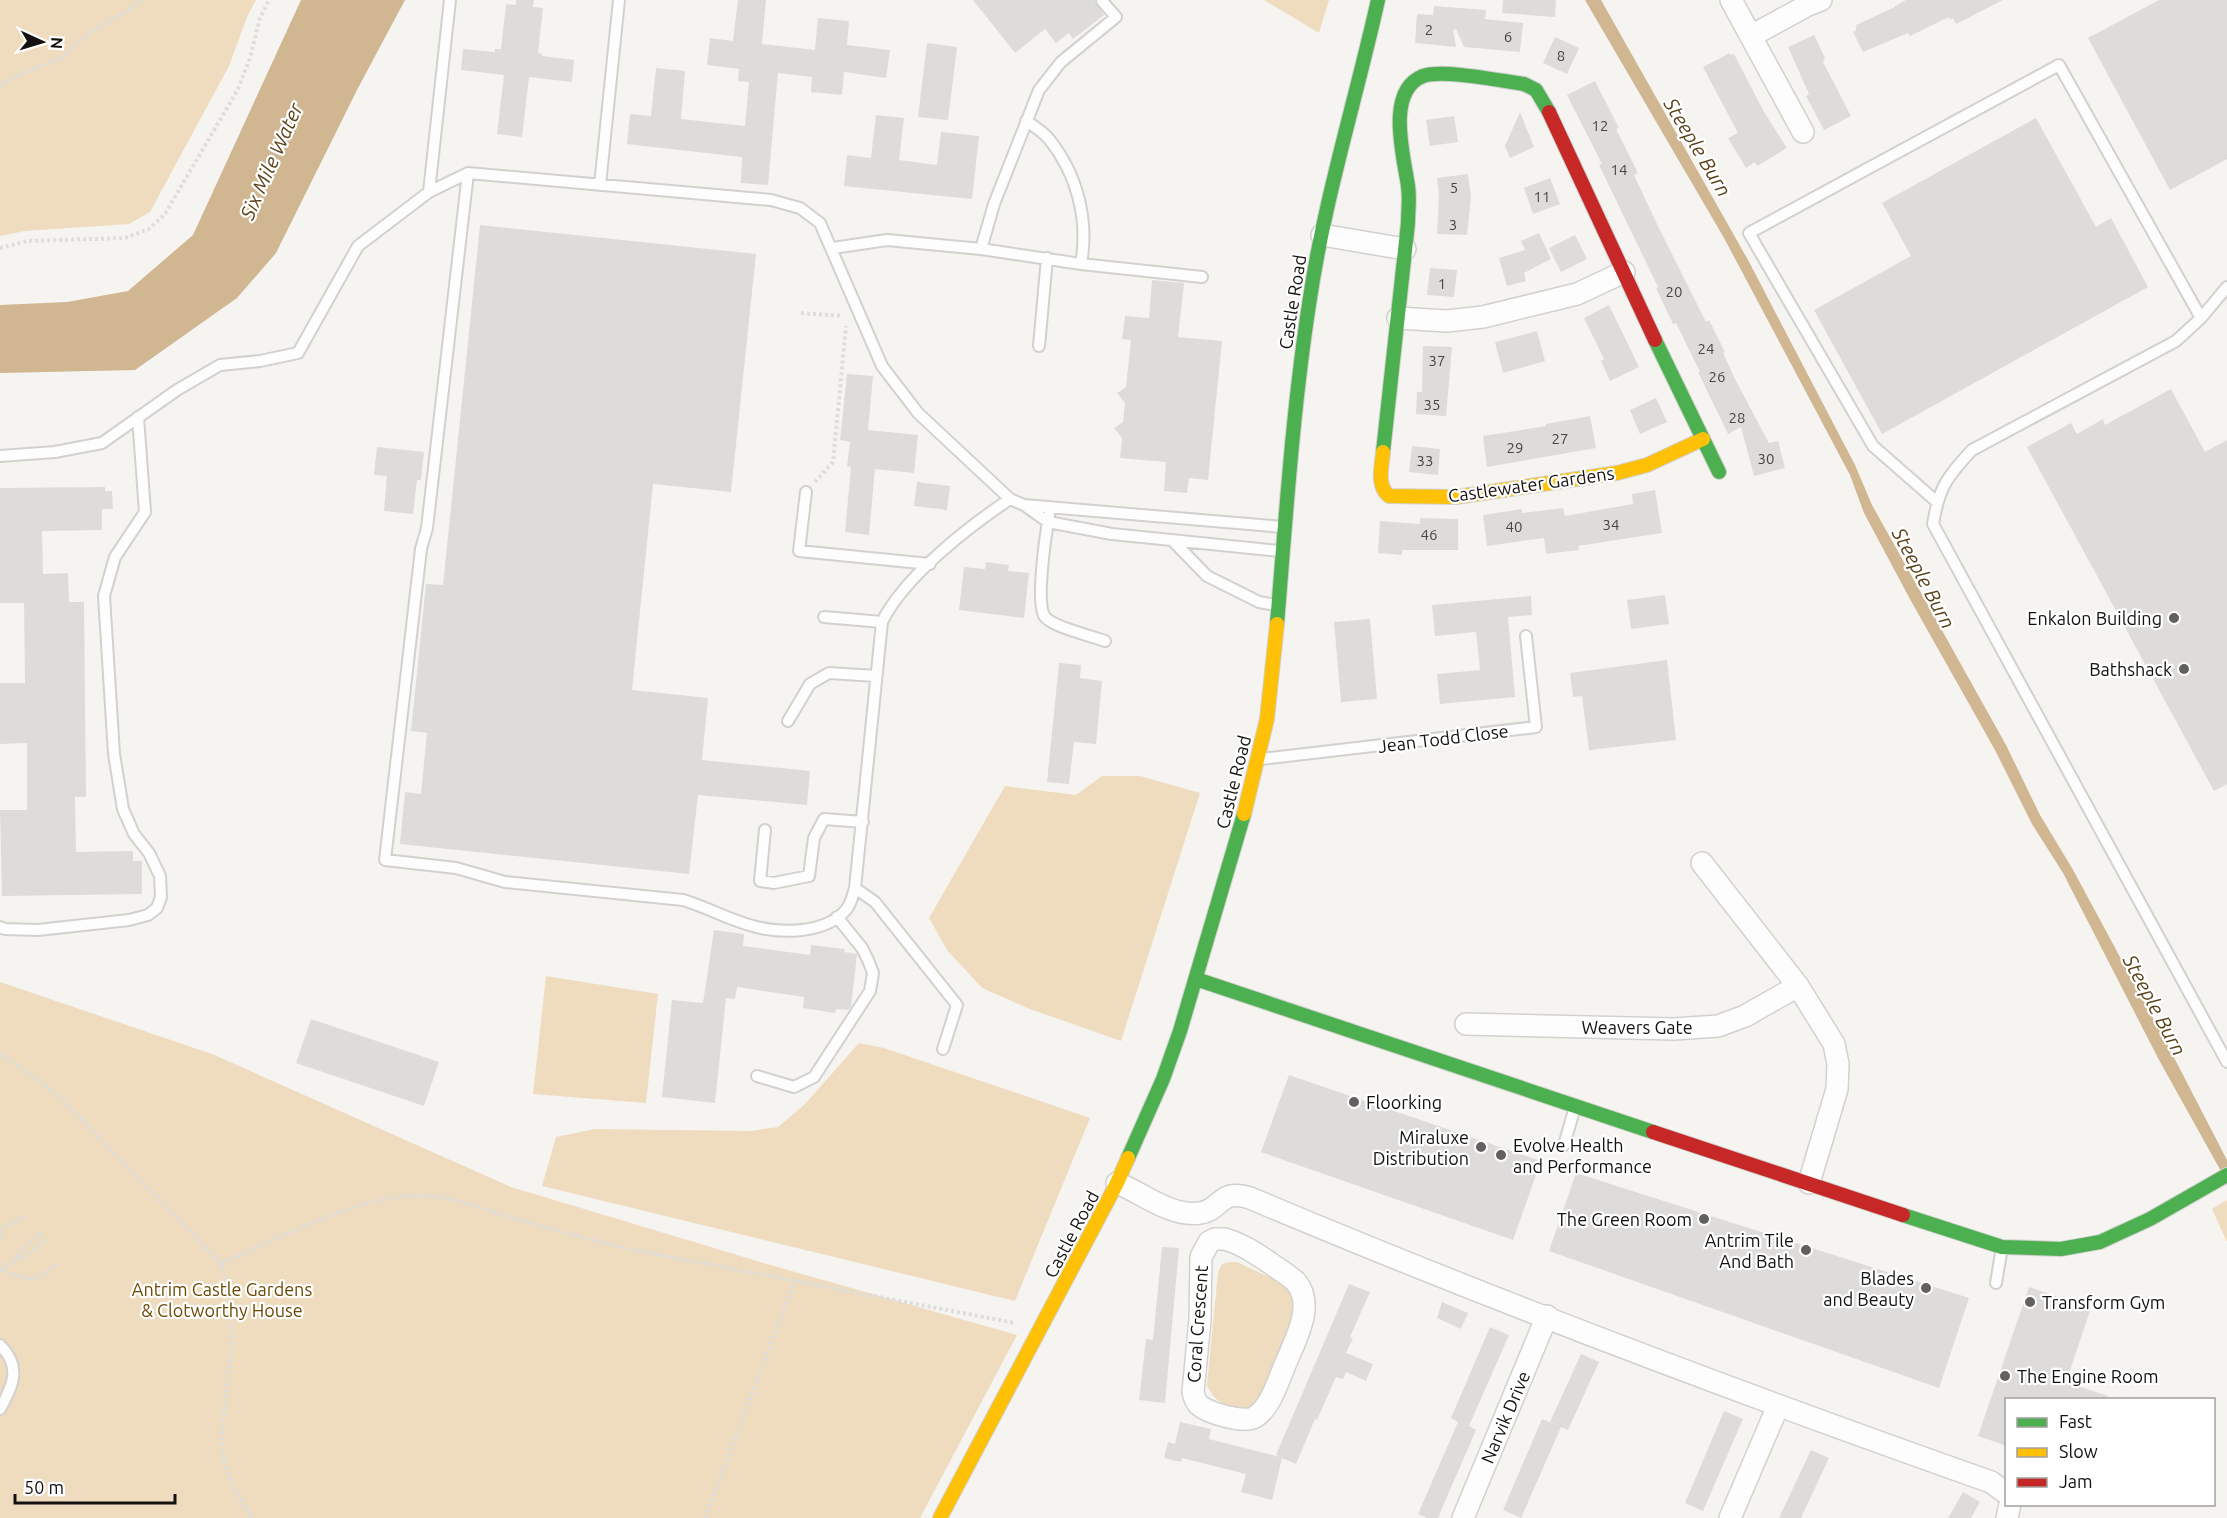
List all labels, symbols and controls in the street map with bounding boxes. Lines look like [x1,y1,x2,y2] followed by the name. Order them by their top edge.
[12,12,72,72] north arrow
[1425,21,1433,38] house number: 2
[1504,28,1512,45] house number: 6
[48,36,66,50] text: N
[1557,47,1565,64] house number: 8
[1659,93,1736,200] water label: Steeple Burn
[235,98,308,224] water label: Six Mile Water
[1592,117,1608,134] house number: 12
[1611,161,1627,178] house number: 14
[1450,179,1458,196] house number: 5
[1534,188,1550,205] house number: 11
[1449,216,1457,233] house number: 3
[1275,253,1309,351] street label: Castle Road
[1438,275,1446,292] house number: 1
[1666,283,1682,300] house number: 20
[1698,340,1714,357] house number: 24
[1429,352,1445,369] house number: 37
[1709,368,1725,385] house number: 26
[1424,396,1440,413] house number: 35
[1729,409,1745,426] house number: 28
[1552,430,1568,447] house number: 27
[1507,439,1523,456] house number: 29
[1758,450,1774,467] house number: 30
[1417,452,1433,469] house number: 33
[1447,462,1616,506] street label: Castlewater Gardens
[1603,516,1619,533] house number: 34
[1506,518,1522,535] house number: 40
[1887,523,1960,632] water label: Steeple Burn
[1421,526,1437,543] house number: 46
[2027,608,2162,628] place label: Enkalon Building
[2167,611,2181,625] marker: Enkalon Building
[2089,659,2172,679] place label: Bathshack
[2177,662,2191,676] marker: Bathshack
[1377,720,1509,756] street label: Jean Todd Close
[1212,733,1254,831] street label: Castle Road
[2118,950,2191,1059] water label: Steeple Burn
[1581,1017,1693,1037] street label: Weavers Gate
[1366,1092,1442,1112] place label: Floorking
[1347,1095,1361,1109] marker: Floorking
[1373,1127,1469,1168] place label: Miraluxe Distribution
[1513,1135,1652,1176] place label: Evolve Health and Performance
[1474,1140,1488,1154] marker: Miraluxe Distribution
[1494,1148,1508,1162] marker: Evolve Health and Performance
[1040,1187,1102,1281] street label: Castle Road
[1557,1209,1692,1229] place label: The Green Room
[1697,1212,1711,1226] marker: The Green Room
[1705,1230,1794,1271] place label: Antrim Tile And Bath
[1799,1243,1813,1257] marker: Antrim Tile And Bath
[1183,1265,1211,1383] street label: Coral Crescent
[1823,1268,1914,1309] place label: Blades and Beauty
[132,1279,312,1320] park label: Antrim Castle Gardens & Clotworthy House
[1919,1281,1933,1295] marker: Blades and Beauty
[2042,1292,2165,1312] place label: Transform Gym
[2023,1295,2037,1309] marker: Transform Gym
[2017,1366,2159,1386] place label: The Engine Room
[1477,1368,1533,1466] street label: Narvik Drive
[1998,1369,2012,1383] marker: The Engine Room
[2005,1398,2215,1506] legend
[2059,1411,2092,1431] text: Fast
[2059,1441,2098,1461] text: Slow
[15,1467,176,1505] scale bar
[2059,1471,2093,1491] text: Jam
[24,1477,64,1497] text: 50 m

